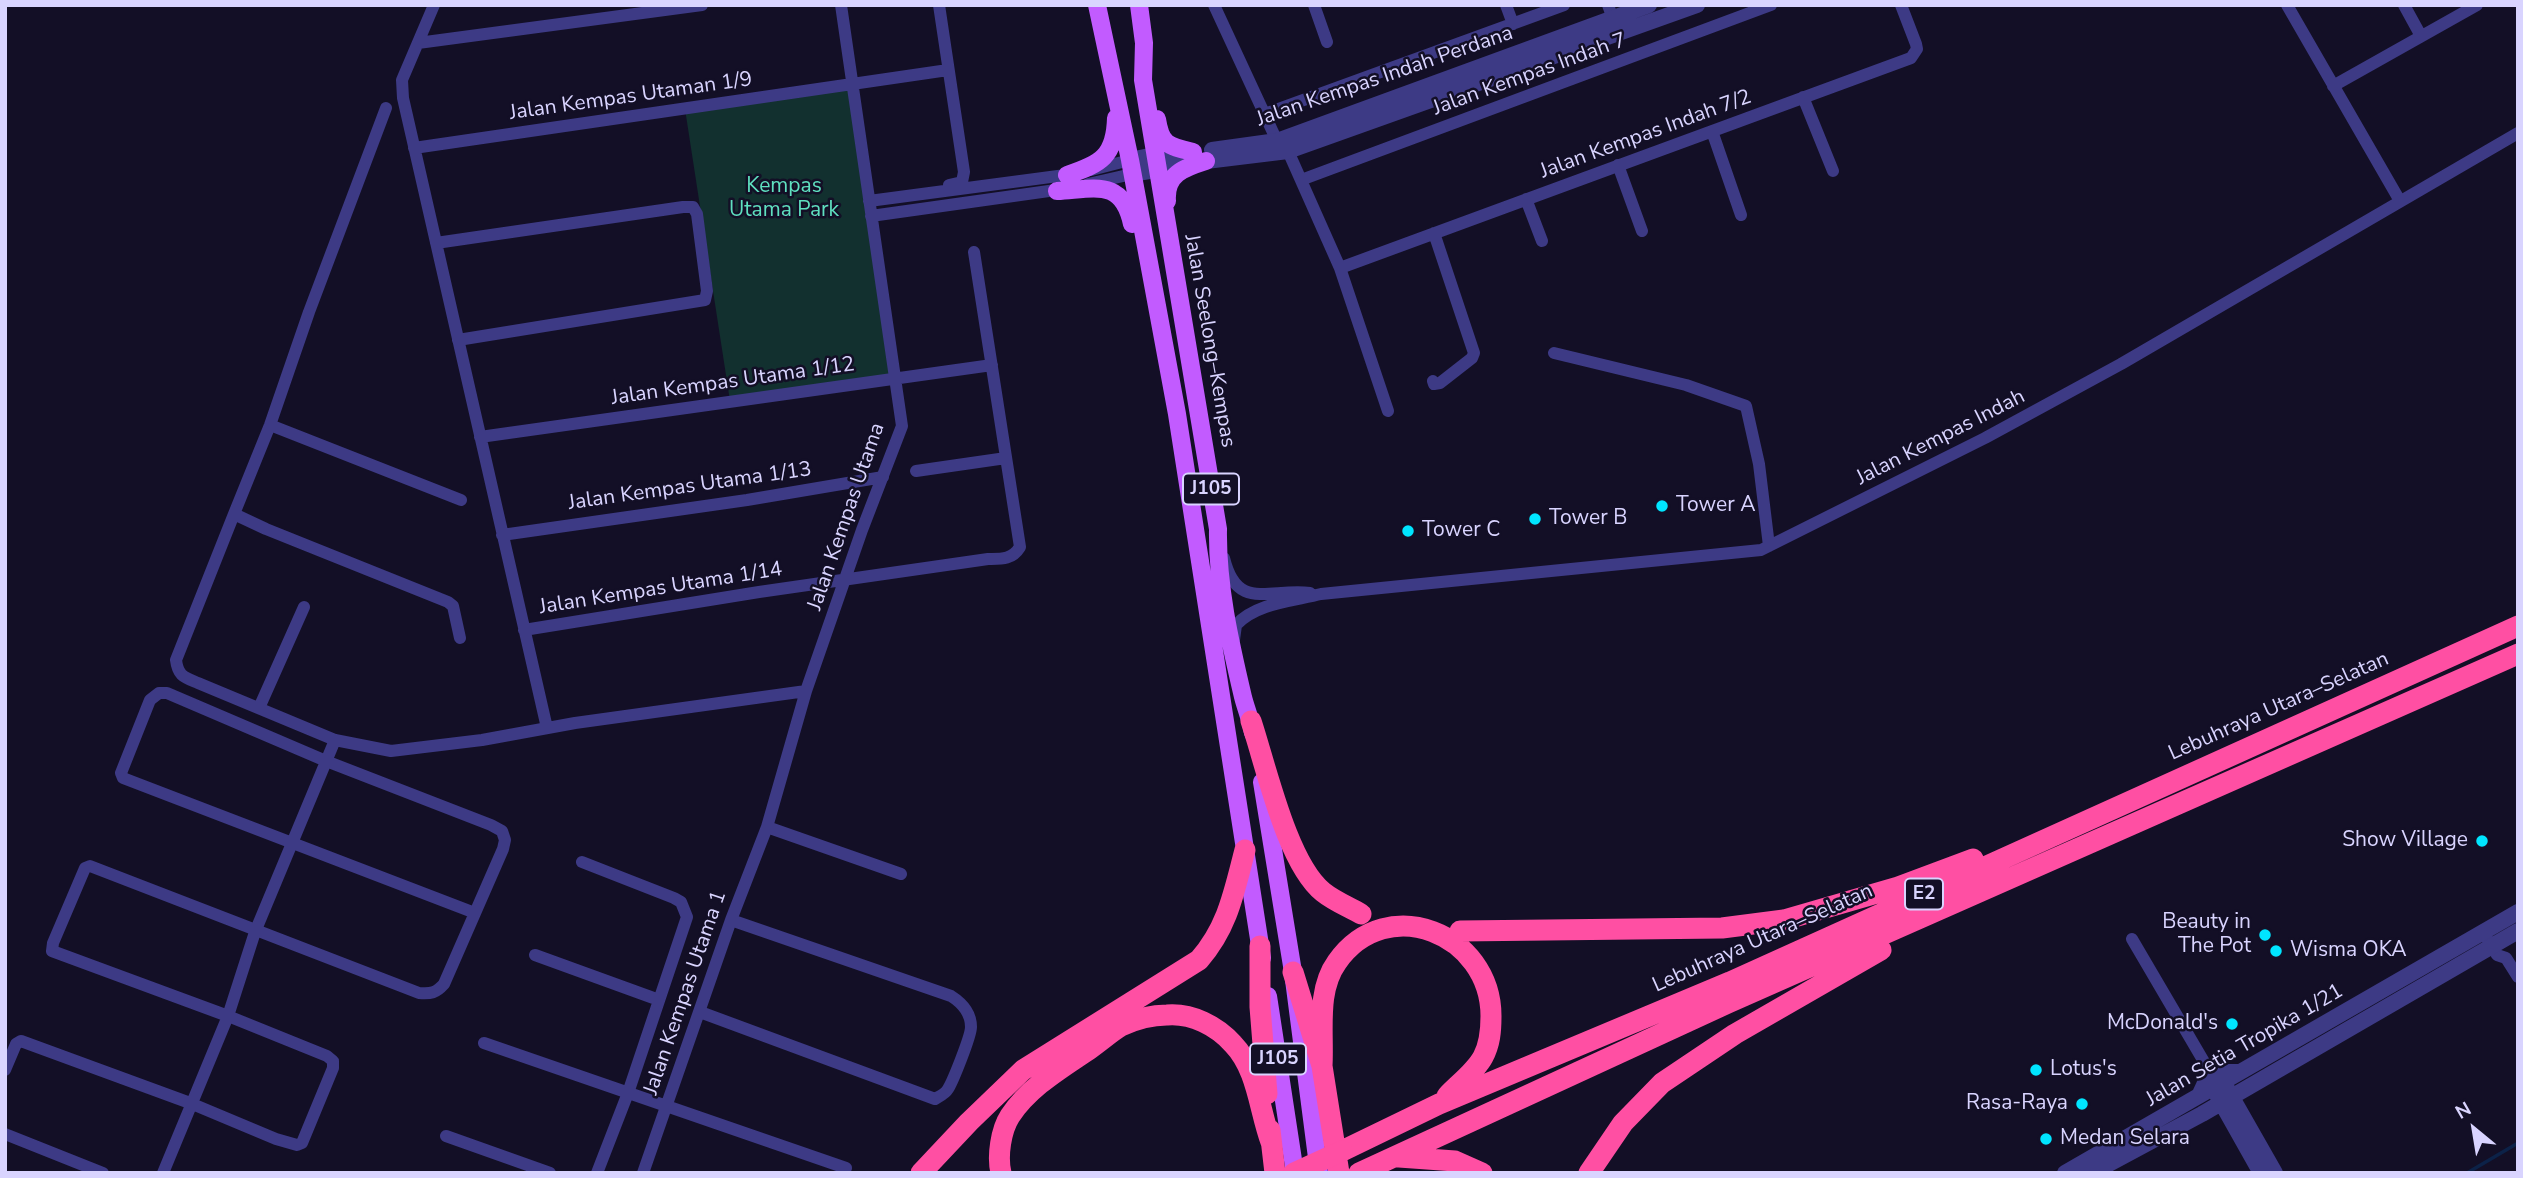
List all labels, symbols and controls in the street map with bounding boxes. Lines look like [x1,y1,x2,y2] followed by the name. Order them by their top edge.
[1254,21,1516,133] street label: Jalan Kempas Indah Perdana
[1430,28,1630,122] street label: Jalan Kempas Indah 7
[508,67,754,127] street label: Jalan Kempas Utaman 1/9
[1537,85,1755,185] street label: Jalan Kempas Indah 7/2
[729,174,839,224] park label: Kempas Utama Park
[1178,233,1240,449] street label: Jalan Seelong–Kempas
[610,352,856,412] street label: Jalan Kempas Utama 1/12
[1852,385,2030,491] street label: Jalan Kempas Indah
[803,420,891,614] street label: Jalan Kempas Utama
[567,457,813,517] street label: Jalan Kempas Utama 1/13
[1183,474,1239,504] road number: J105
[1676,493,1755,519] place label: Tower A
[1654,498,1670,514] marker: Tower A
[1549,506,1627,532] place label: Tower B
[1527,511,1543,527] marker: Tower B
[1422,518,1500,544] place label: Tower C
[1400,523,1416,539] marker: Tower C
[538,557,784,621] street label: Jalan Kempas Utama 1/14
[2165,647,2393,767] street label: Lebuhraya Utara–Selatan
[2342,828,2468,854] place label: Show Village
[2474,833,2490,849] marker: Show Village
[1905,878,1943,909] road number: E2
[1649,879,1877,999] street label: Lebuhraya Utara–Selatan
[639,888,733,1098] street label: Jalan Kempas Utama 1
[2162,910,2251,960] place label: Beauty in The Pot
[2257,927,2273,943] marker: Beauty in The Pot
[2290,938,2407,964] place label: Wisma OKA
[2268,943,2284,959] marker: Wisma OKA
[2142,979,2348,1113] street label: Jalan Setia Tropika 1/21
[2107,1011,2218,1037] place label: McDonald's
[2224,1016,2240,1032] marker: McDonald's
[1250,1044,1306,1074] road number: J105
[2050,1057,2117,1083] place label: Lotus's
[2028,1062,2044,1078] marker: Lotus's
[1966,1091,2068,1117] place label: Rasa-Raya
[2439,1094,2509,1164] north arrow
[2074,1096,2090,1112] marker: Rasa-Raya
[2451,1096,2476,1126] text: N
[2060,1126,2190,1152] place label: Medan Selara
[2038,1131,2054,1147] marker: Medan Selara

